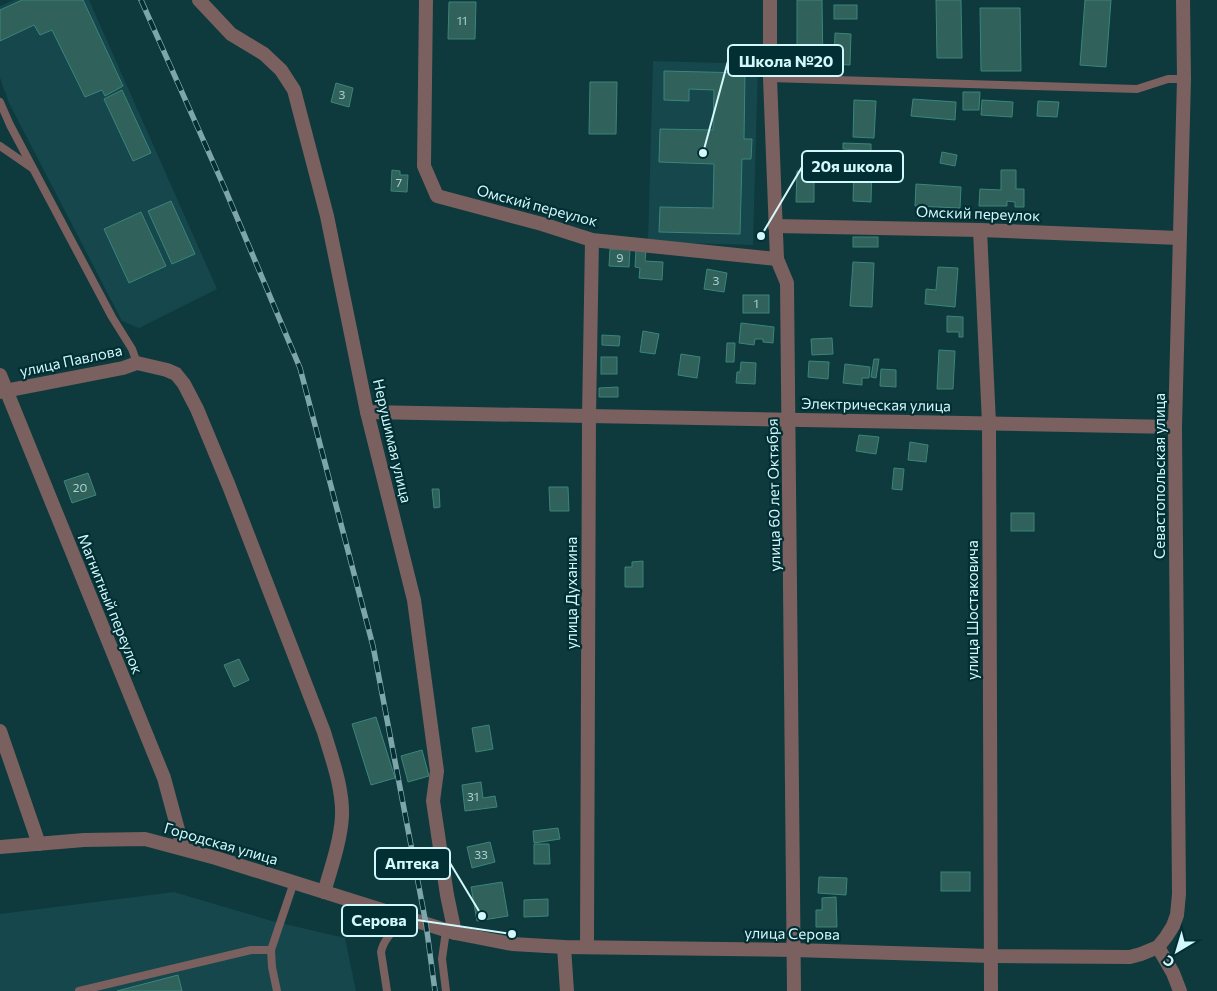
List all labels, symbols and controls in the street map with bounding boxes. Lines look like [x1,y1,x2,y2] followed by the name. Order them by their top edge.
[457,13,467,27] house number: 11
[728,45,843,76] callout: Школа №20
[739,51,833,70] text: Школа №20
[339,87,346,101] house number: 3
[802,151,903,182] callout: 20я школа
[811,156,893,175] text: 20я школа
[396,175,402,189] house number: 7
[475,180,600,230] street label: Омский переулок
[916,202,1040,224] street label: Омский переулок
[616,250,624,264] house number: 9
[713,273,720,287] house number: 3
[753,296,759,310] house number: 1
[18,340,124,380] street label: улица Павлова
[370,377,416,505] street label: Нерушимая улица
[1150,393,1168,559] street label: Севастопольская улица
[801,394,951,414] street label: Электрическая улица
[763,418,783,572] street label: улица 60 лет Октября
[73,480,87,494] house number: 20
[75,531,147,676] street label: Магнитный переулок
[562,537,580,649] street label: улица Духанина
[963,540,981,680] street label: улица Шостаковича
[467,789,479,803] house number: 31
[162,818,280,868] street label: Городская улица
[474,847,488,861] house number: 33
[375,848,450,879] callout: Аптека
[385,853,439,872] text: Аптека
[342,905,417,936] callout: Серова
[351,910,407,929] text: Серова
[744,923,840,943] street label: улица Серова
[1152,926,1202,976] north arrow
[1160,952,1178,971] text: С

